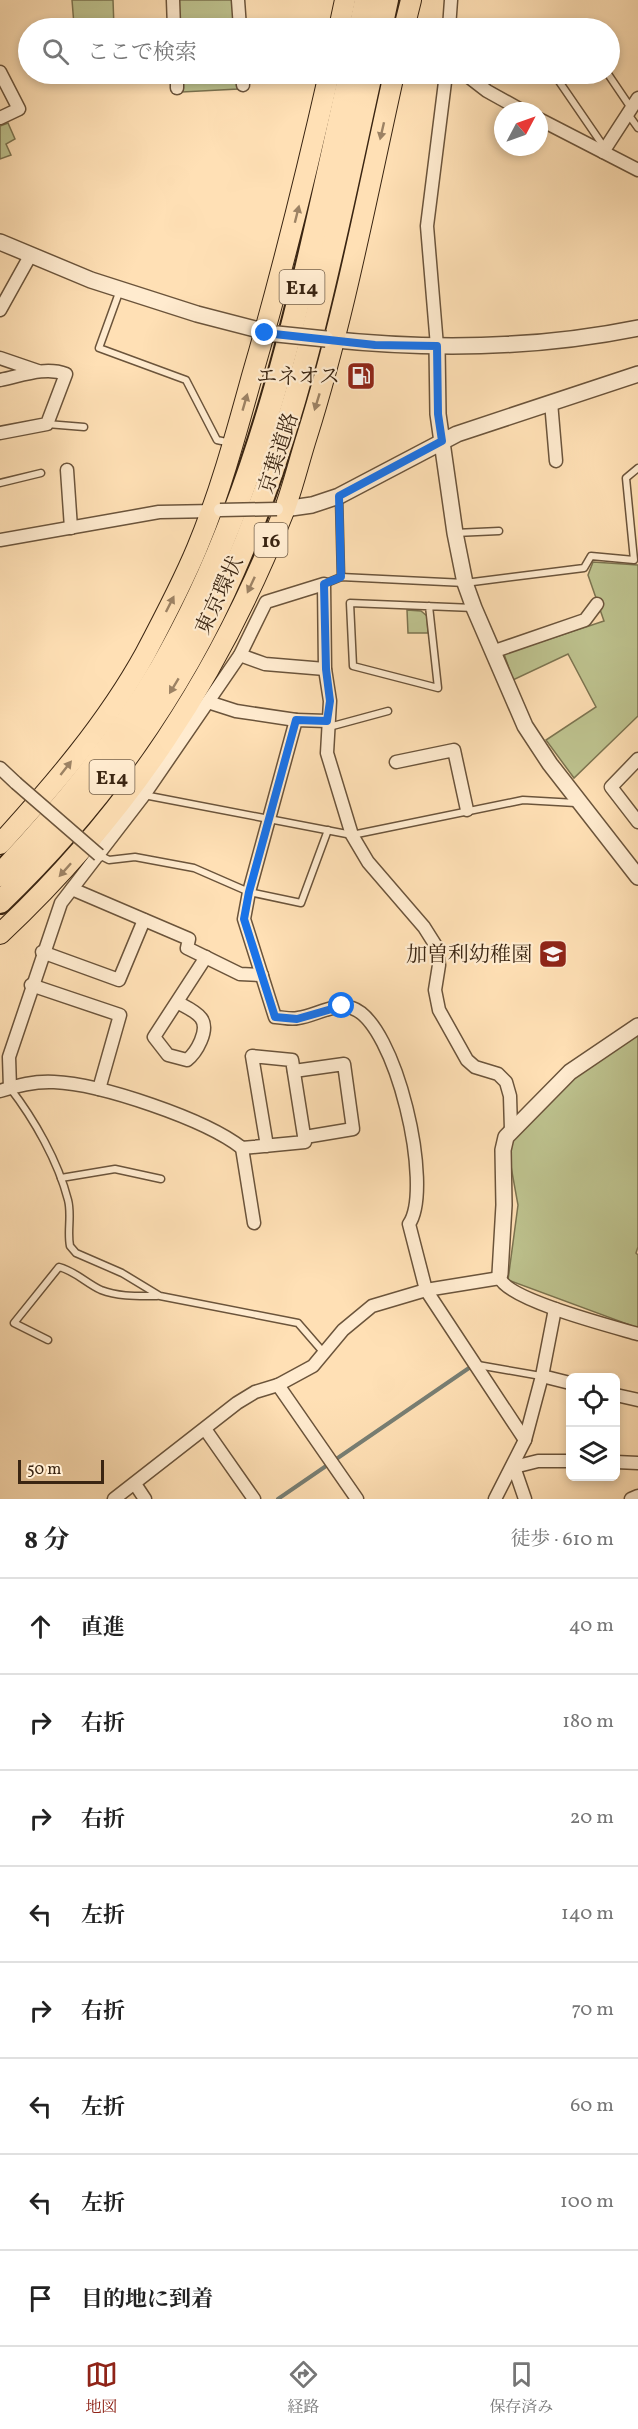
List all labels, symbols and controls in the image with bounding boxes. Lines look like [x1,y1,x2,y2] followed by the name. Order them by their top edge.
[18,18,620,84] search box
[39,35,72,68] icon: search
[87,38,197,69] text: ここで検索
[494,102,548,156] north arrow
[376,121,386,140] one-way arrow
[292,205,302,223] one-way arrow
[280,270,324,304] road number: E14
[251,319,277,345] route end
[345,360,377,392] fuel station icon: エネオス
[256,363,340,392] place label: エネオス
[241,393,250,411] one-way arrow
[312,393,322,411] one-way arrow
[253,409,306,498] street label: 京葉道路
[254,523,288,557] road number: 16
[189,551,251,640] street label: 東京環状
[246,576,256,594] one-way arrow
[165,595,175,613] one-way arrow
[169,678,179,695] one-way arrow
[59,760,72,776] one-way arrow
[90,760,134,794] road number: E14
[59,862,72,877] one-way arrow
[537,938,569,970] school or university icon: 加曽利幼稚園
[406,941,532,970] place label: 加曽利幼稚園
[328,992,354,1018] route start
[566,1373,620,1481] map controls
[566,1373,620,1427] button: locate
[566,1427,620,1481] button: layers
[18,1457,104,1484] scale bar
[27,1459,61,1481] text: 50 m
[24,1523,69,1559] text: 8 分
[510,1526,614,1554] text: 徒歩 · 610 m
[24,1610,57,1643] icon: ahead
[569,1612,614,1640] text: 40 m
[81,1613,125,1644] text: 直進
[24,1706,57,1739] icon: right
[562,1708,614,1736] text: 180 m
[81,1709,125,1740] text: 右折
[24,1802,57,1835] icon: right
[570,1804,614,1832] text: 20 m
[81,1805,125,1836] text: 右折
[24,1898,57,1931] icon: left
[561,1900,614,1928] text: 140 m
[81,1901,125,1932] text: 左折
[24,1994,57,2027] icon: right
[571,1996,614,2024] text: 70 m
[81,1997,125,2028] text: 右折
[24,2090,57,2123] icon: left
[570,2092,614,2120] text: 60 m
[81,2093,125,2124] text: 左折
[24,2186,57,2219] icon: left
[560,2188,614,2216] text: 100 m
[81,2189,125,2220] text: 左折
[24,2282,57,2315] icon: arrive
[81,2285,213,2316] text: 目的地に到着
[85,2358,118,2419] tab: 地図
[287,2358,320,2419] tab: 経路
[489,2358,553,2419] tab: 保存済み

